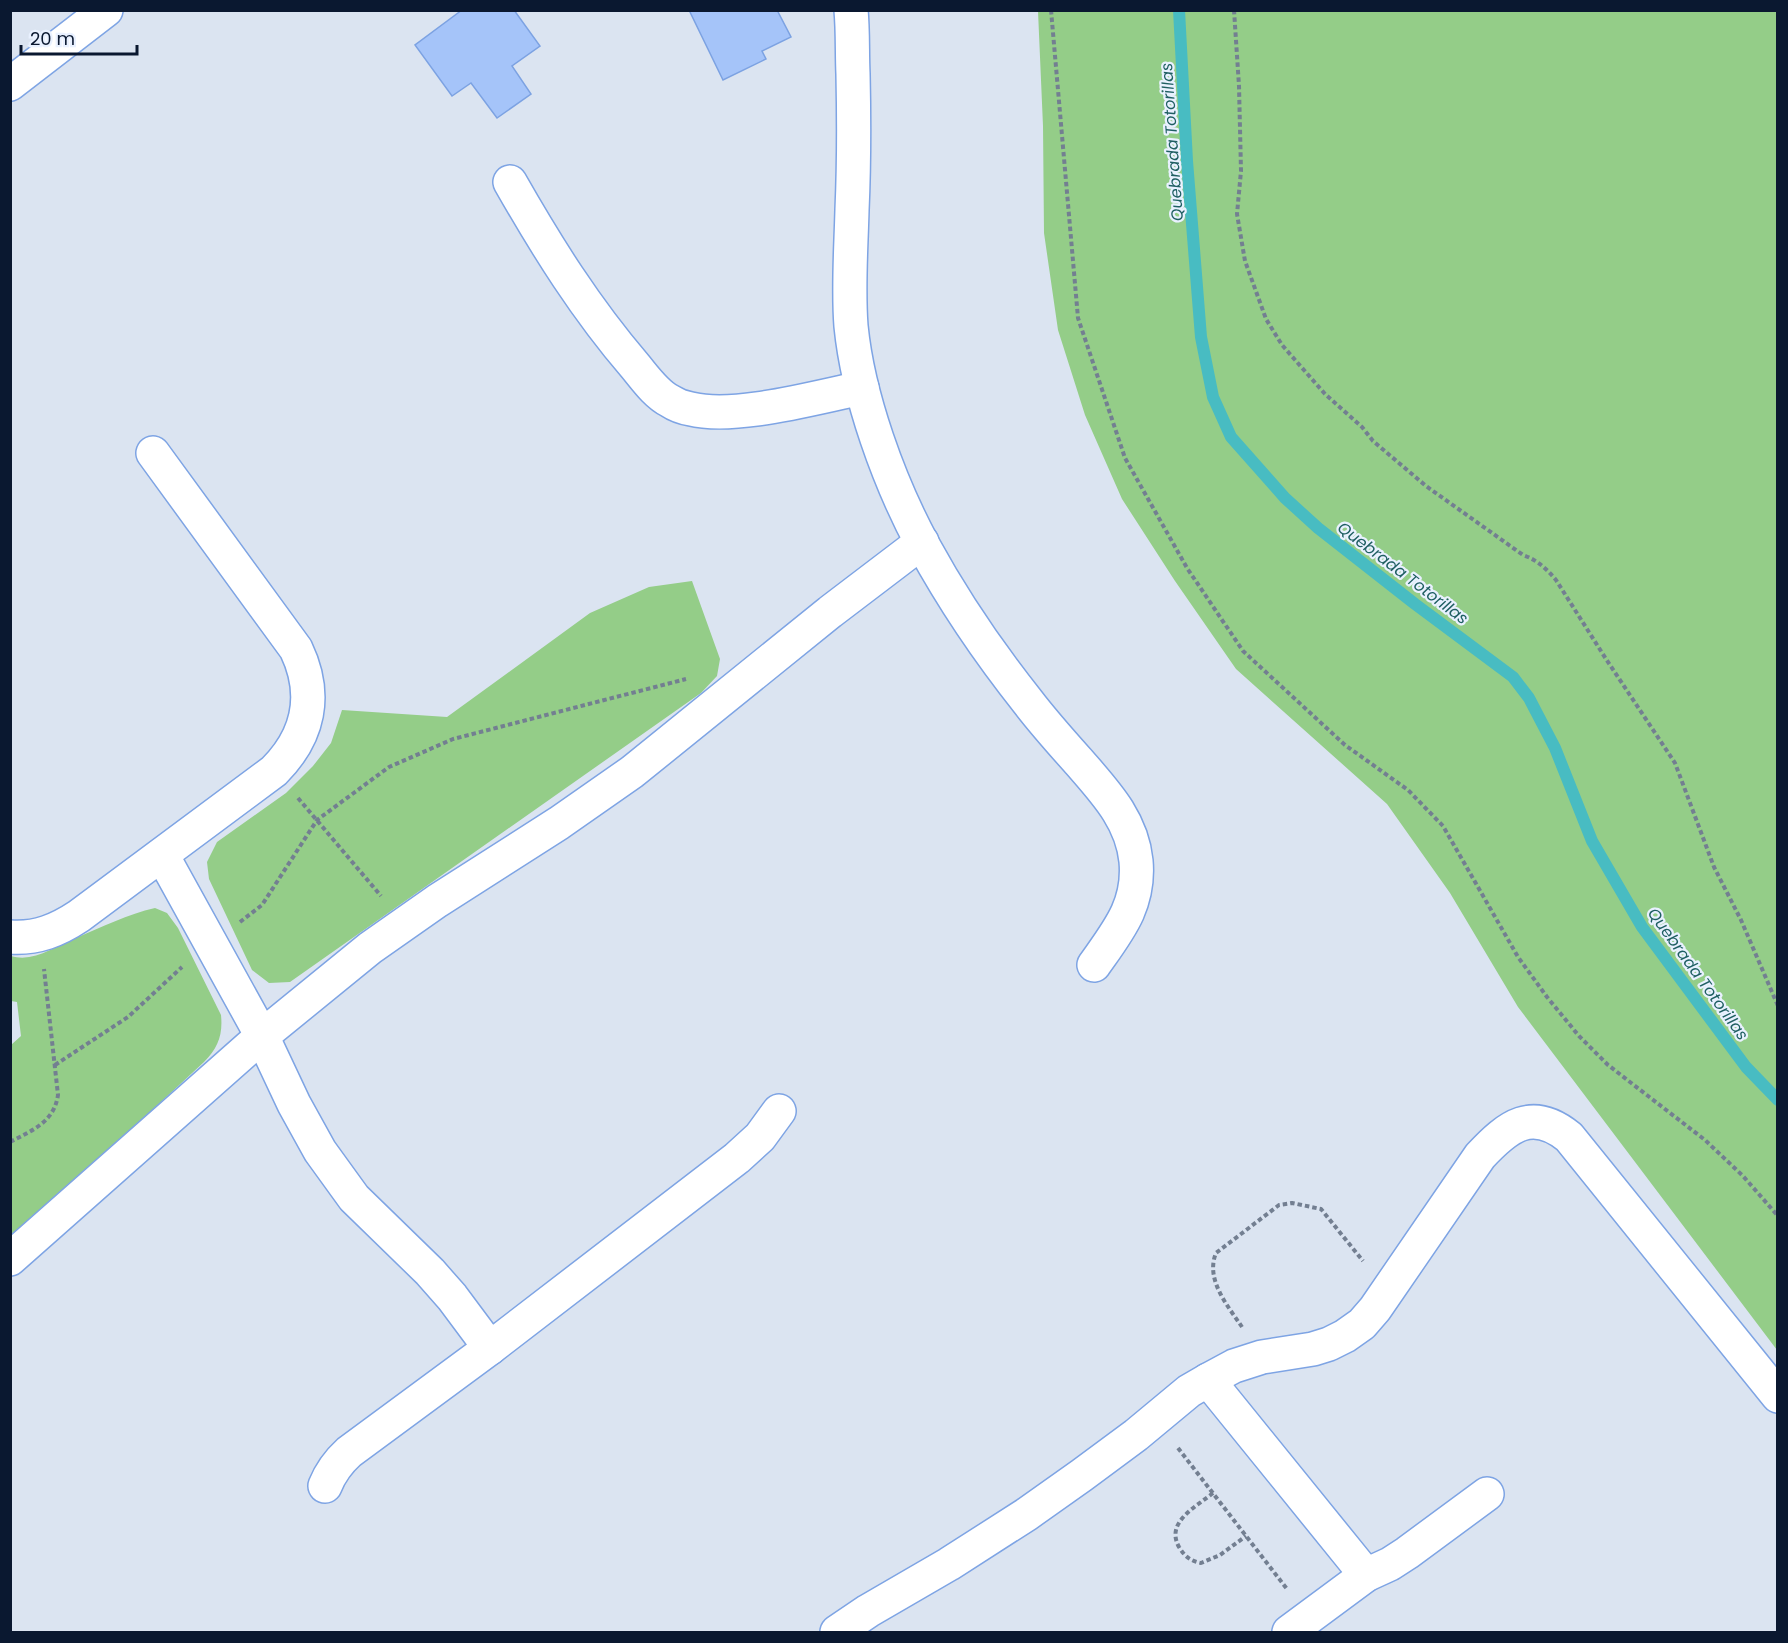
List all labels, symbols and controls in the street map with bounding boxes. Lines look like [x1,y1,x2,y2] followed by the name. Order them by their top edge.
[21,18,136,56] scale bar
[30,26,75,51] text: 20 m
[1155,62,1189,222] water label: Quebrada Totorillas
[1333,516,1473,630] water label: Quebrada Totorillas
[1642,903,1754,1045] water label: Quebrada Totorillas

